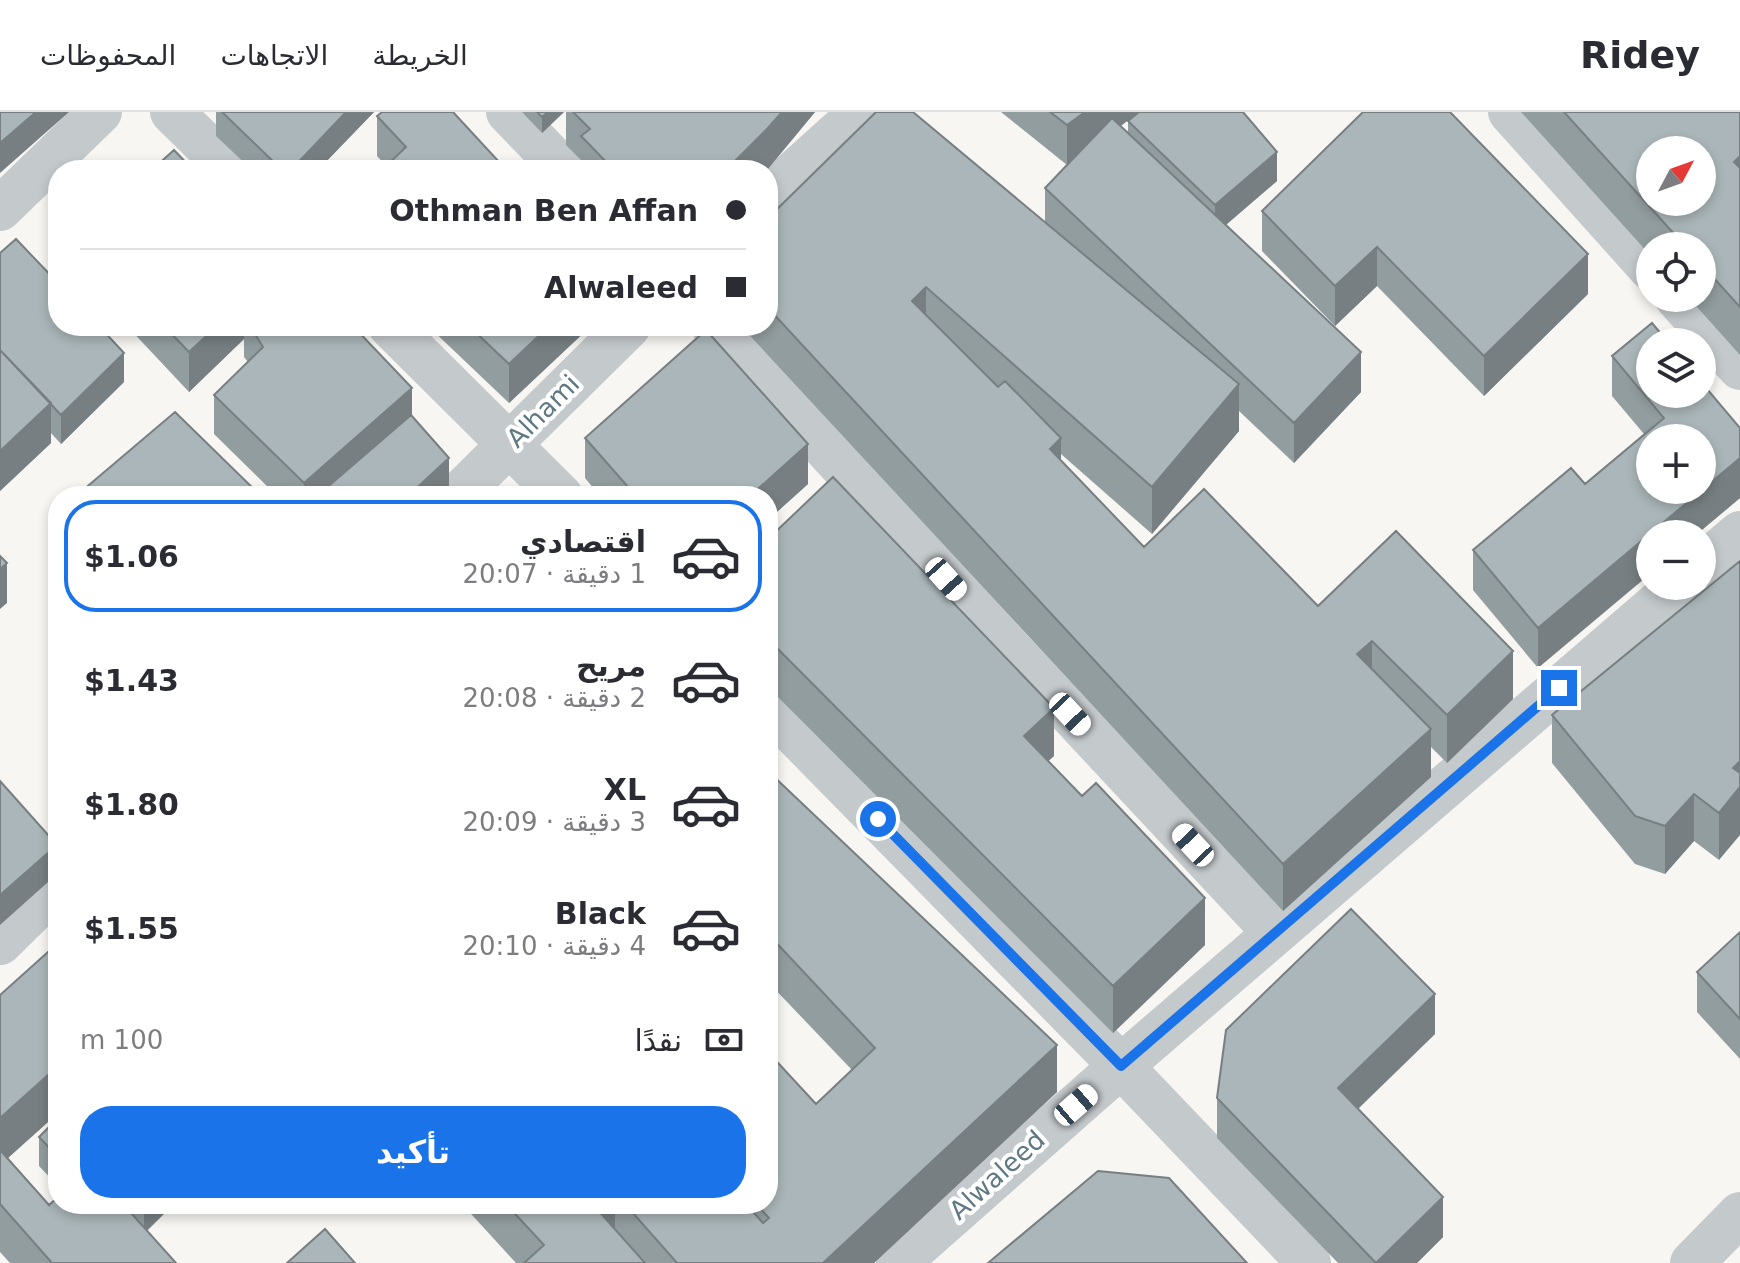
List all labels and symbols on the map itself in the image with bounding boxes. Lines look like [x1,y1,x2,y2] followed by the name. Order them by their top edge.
[1636,136,1716,216] north arrow
[501,369,585,453] street label: Alhami
[921,553,971,605] car
[1541,670,1577,706] route end
[1045,688,1095,740] car
[860,801,896,837] route start
[1168,819,1218,871] car
[1050,1080,1102,1130] car
[943,1124,1051,1226] street label: Alwaleed

